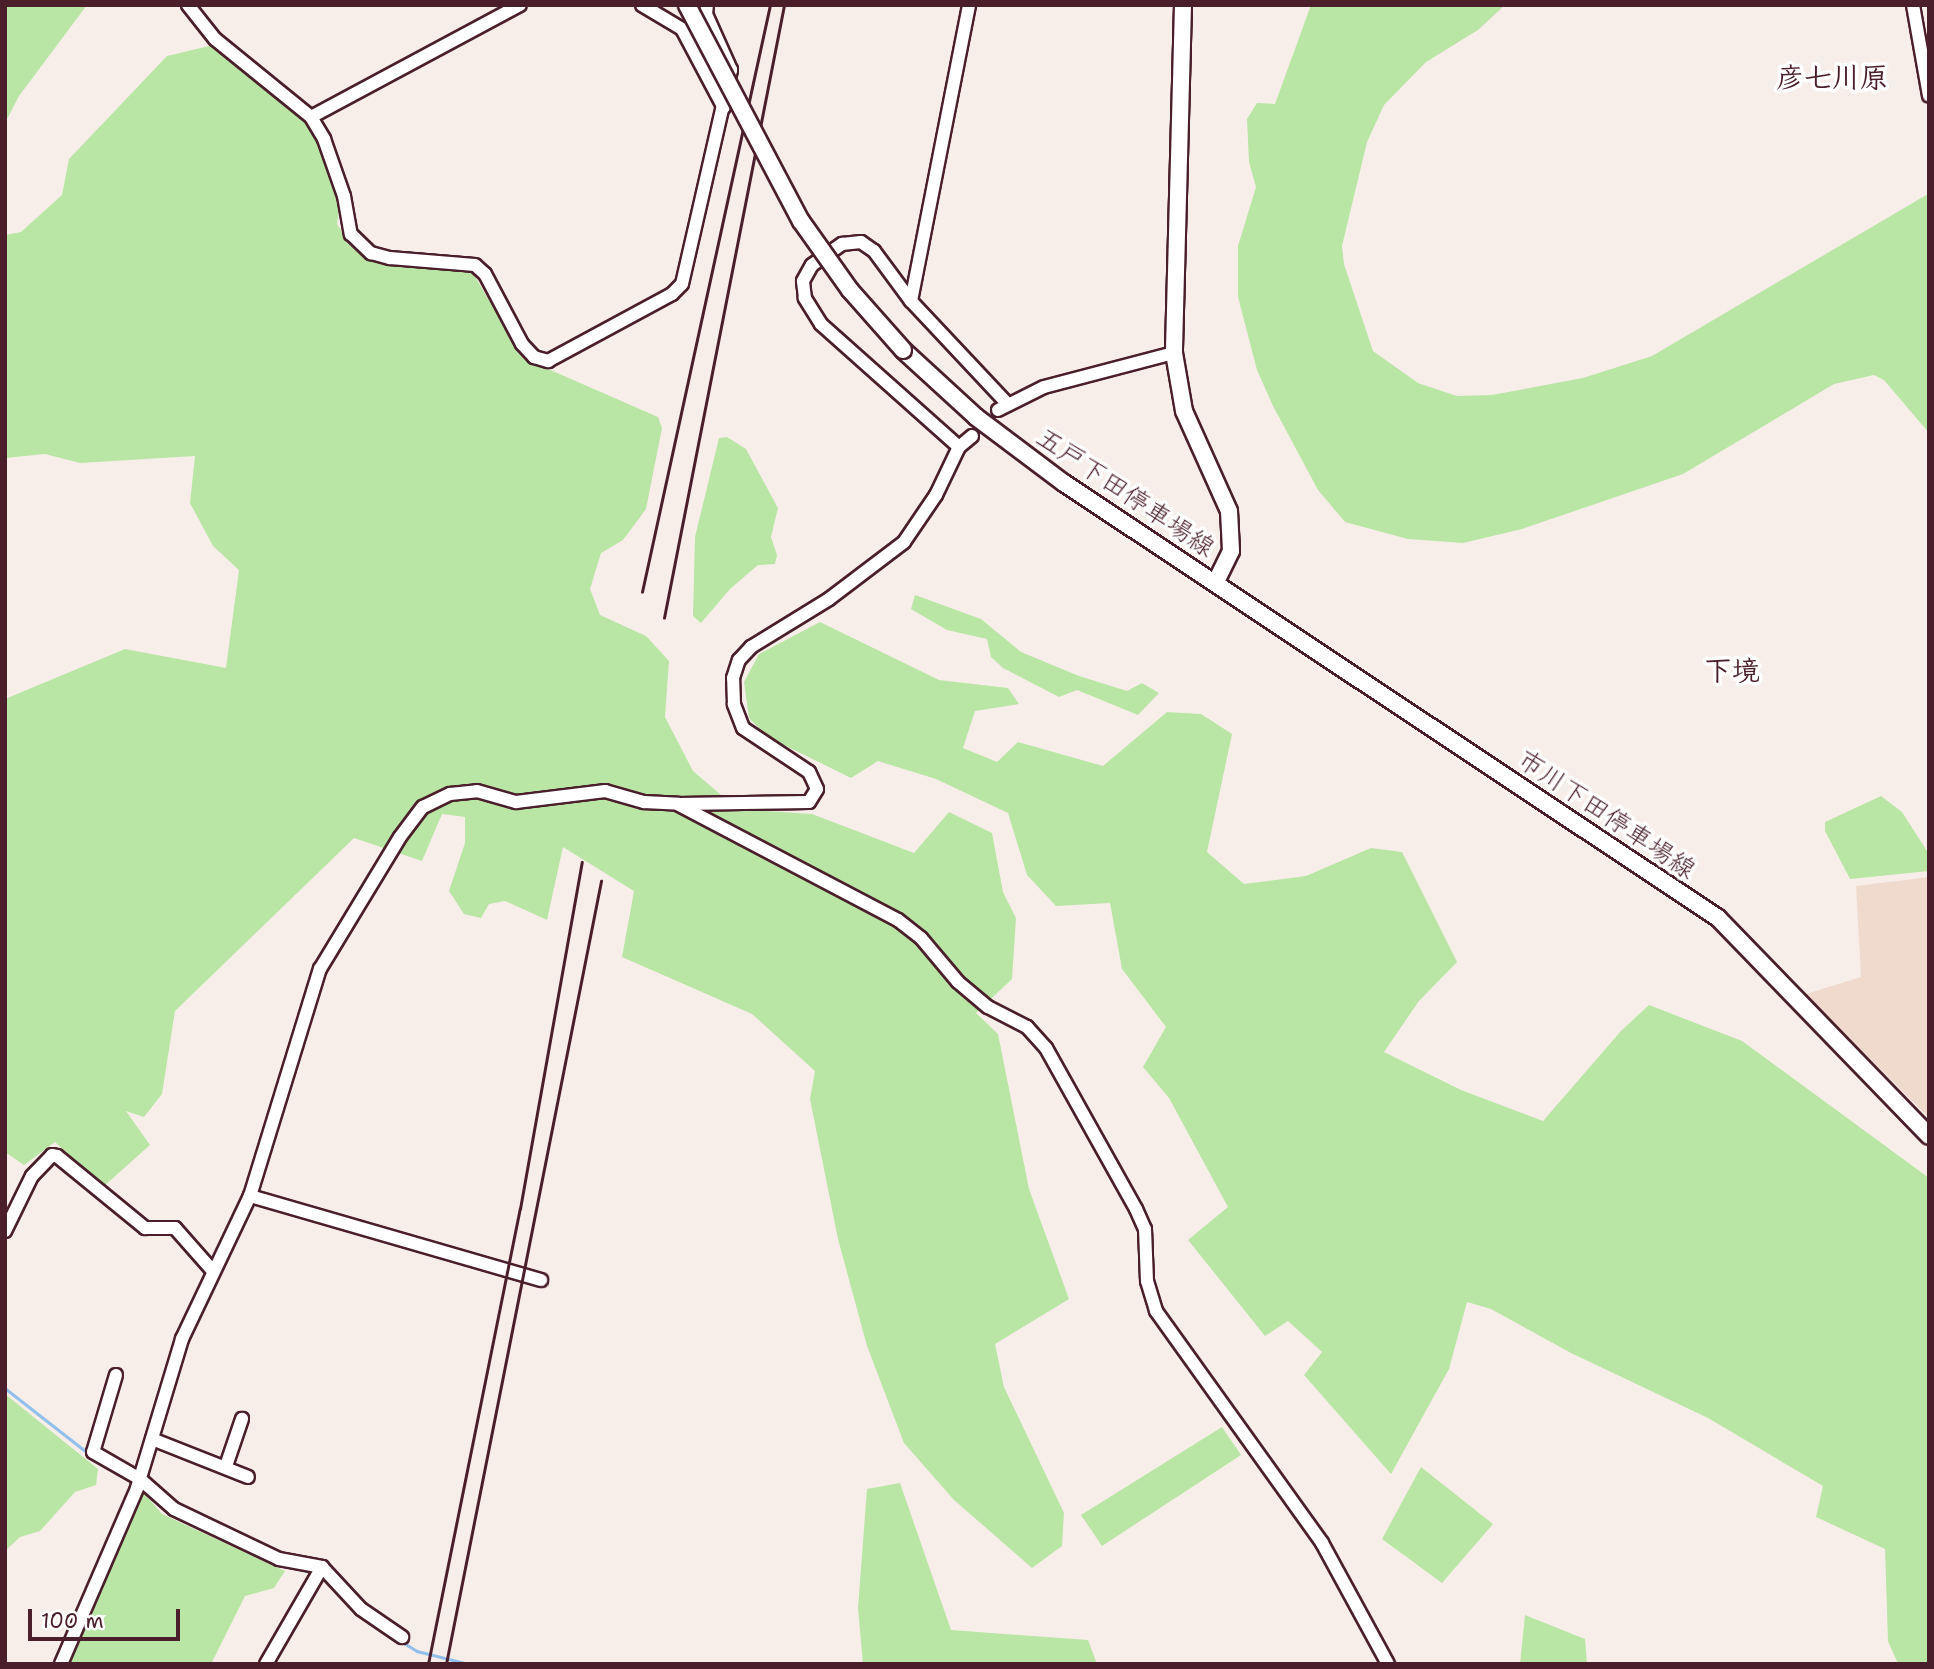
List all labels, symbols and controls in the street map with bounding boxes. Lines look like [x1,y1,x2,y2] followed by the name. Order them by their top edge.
[1776,60,1888,94] district label: 彦七川原
[1031,421,1221,563] street label: 五戸下田停車場線
[1704,653,1760,687] district label: 下境
[1512,743,1702,885] street label: 市川下田停車場線
[32,1596,184,1640] scale bar
[41,1607,104,1635] text: 100 m

